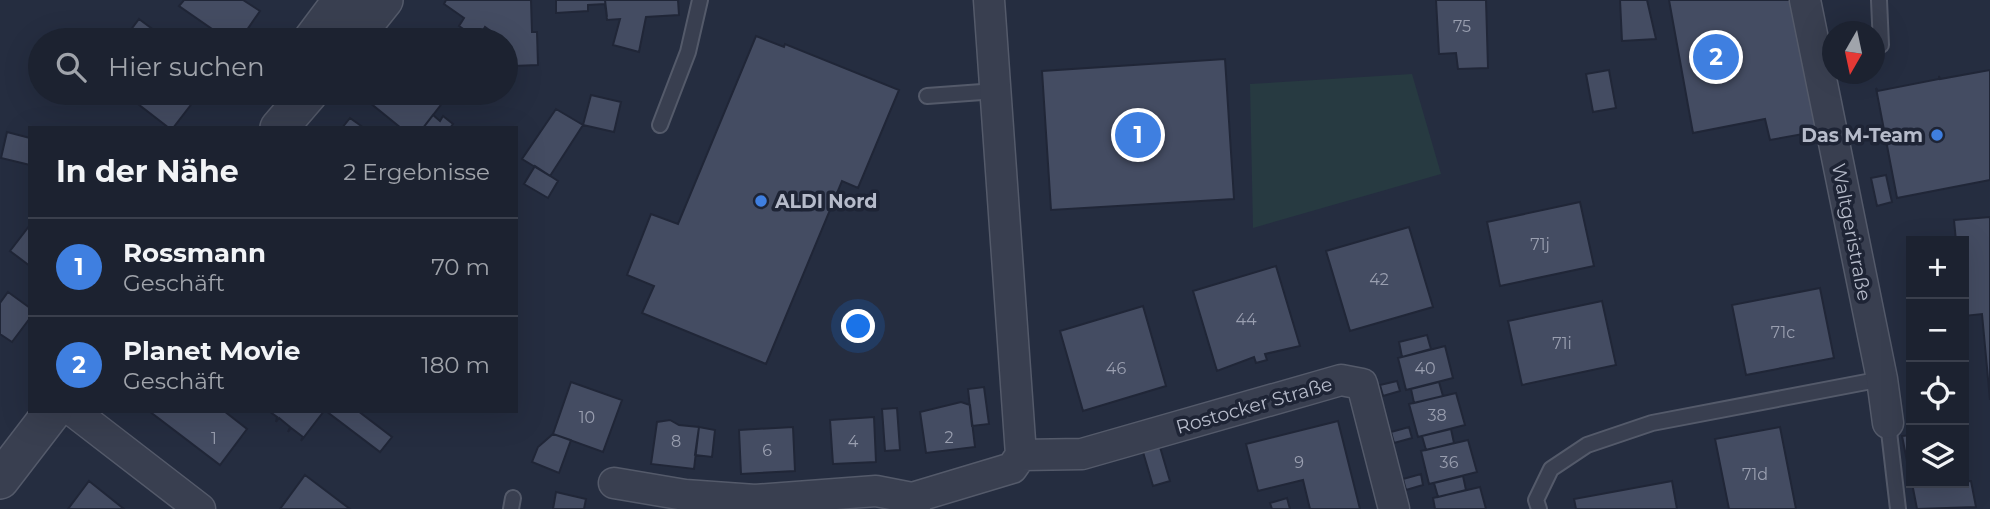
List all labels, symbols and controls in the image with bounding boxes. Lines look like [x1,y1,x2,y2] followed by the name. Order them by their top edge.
[1453,17,1471,36] house number: 75
[1822,21,1885,84] north arrow
[28,28,518,105] search box
[1693,31,1739,83] pin: 2
[52,48,90,86] icon: search
[108,51,265,83] text: Hier suchen
[1115,109,1161,161] pin: 1
[1801,124,1923,147] place label: Das M-Team
[1929,127,1945,143] marker: Das M-Team
[56,153,239,190] text: In der Nähe
[343,158,490,186] text: 2 Ergebnisse
[1827,161,1876,303] street label: Waltgeristraße
[774,190,877,213] place label: ALDI Nord
[753,193,769,209] marker: ALDI Nord
[1530,235,1550,254] house number: 71j
[1906,236,1969,488] map controls
[1906,236,1969,299] button: +
[123,237,266,269] text: Rossmann
[74,253,84,281] text: 1
[431,253,490,281] text: 70 m
[123,269,225,297] text: Geschäft
[1369,270,1389,289] house number: 42
[1906,299,1969,362] button: −
[841,309,875,343] your location
[1235,310,1257,329] house number: 44
[1771,323,1795,342] house number: 71c
[1552,334,1572,353] house number: 71i
[123,335,300,367] text: Planet Movie
[72,351,86,379] text: 2
[421,351,490,379] text: 180 m
[1106,359,1126,378] house number: 46
[1414,359,1436,378] house number: 40
[1906,362,1969,425] button: locate
[123,367,225,395] text: Geschäft
[1173,372,1335,439] street label: Rostocker Straße
[1427,406,1447,425] house number: 38
[579,408,595,427] house number: 10
[1906,425,1969,488] button: layers
[944,428,954,447] house number: 2
[211,429,217,448] house number: 1
[671,432,681,451] house number: 8
[848,432,859,451] house number: 4
[762,441,772,460] house number: 6
[1294,453,1304,472] house number: 9
[1440,453,1459,472] house number: 36
[1742,465,1768,484] house number: 71d

